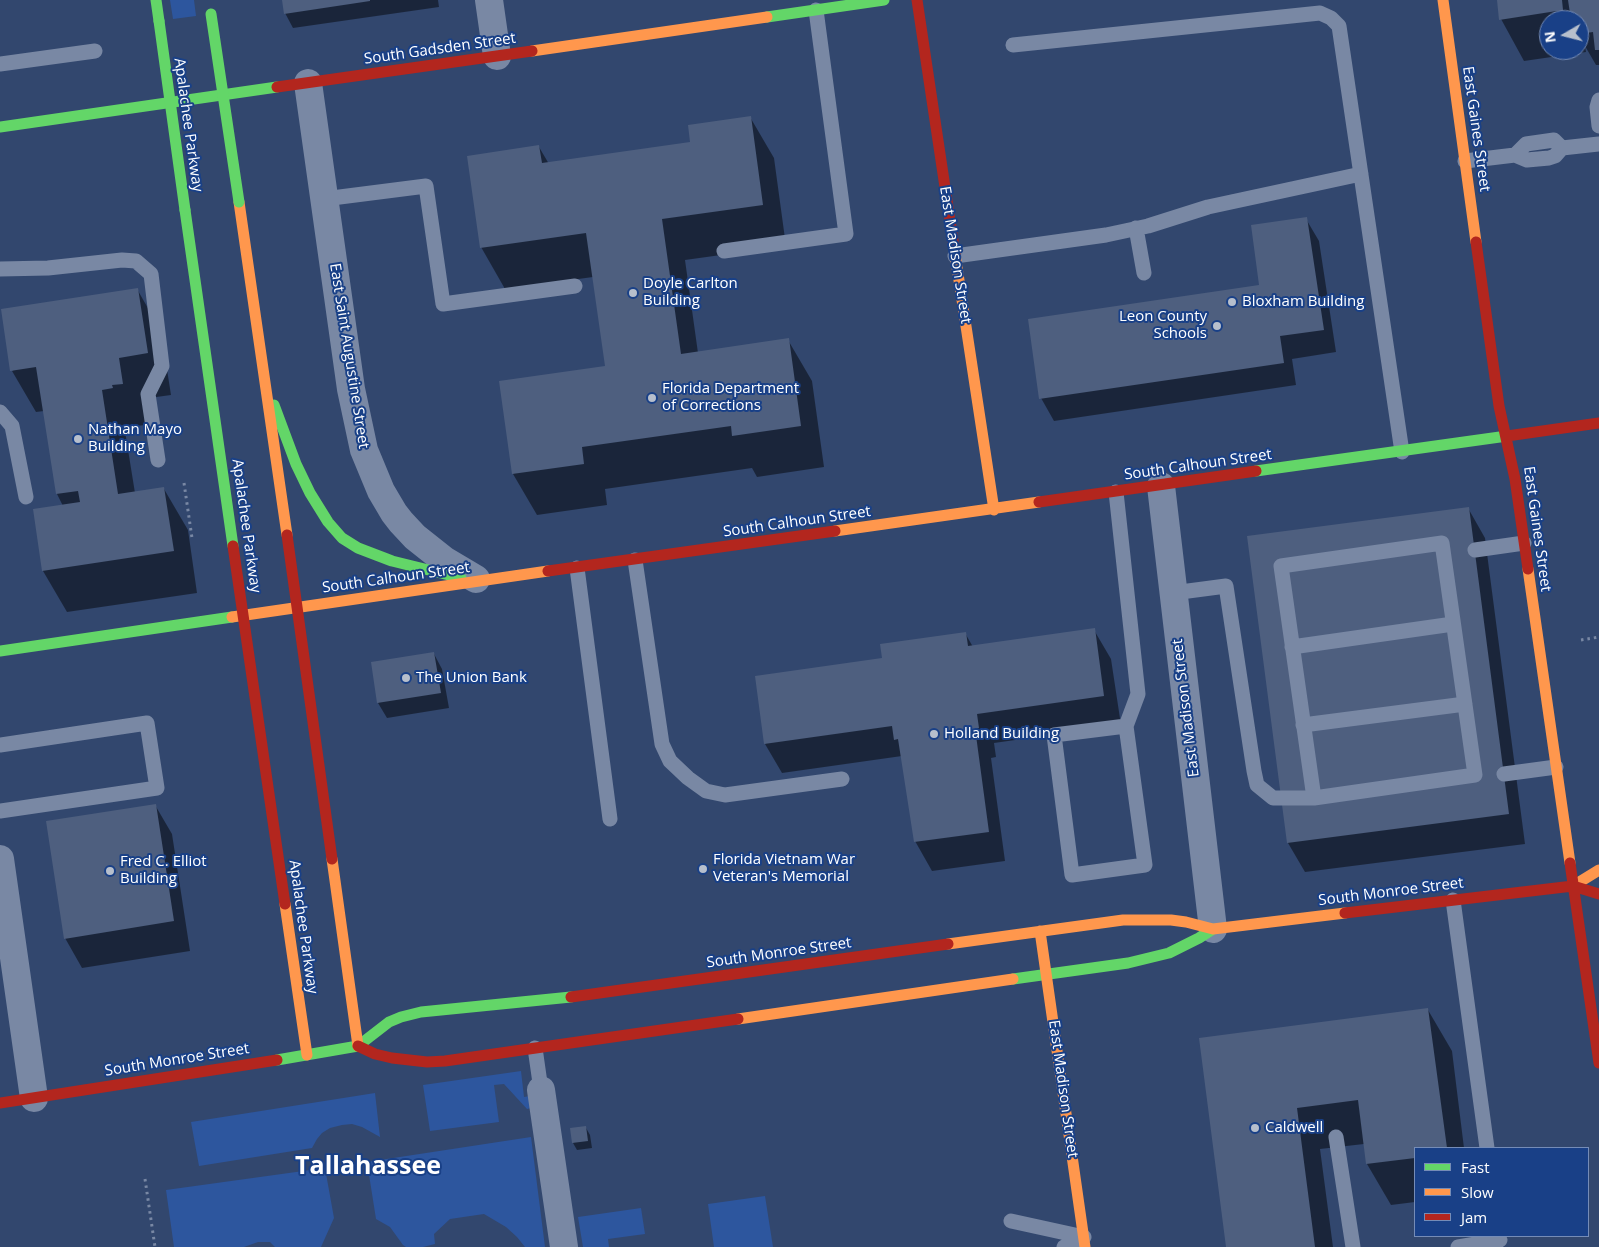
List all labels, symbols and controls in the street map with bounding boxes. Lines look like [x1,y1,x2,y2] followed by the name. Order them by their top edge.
[1539,10,1589,60] north arrow
[363,29,517,69] street label: South Gadsden Street
[1539,30,1560,44] text: N
[170,57,206,193] street label: Apalachee Parkway
[1458,65,1494,193] street label: East Gaines Street
[935,185,975,325] street label: East Madison Street
[325,262,373,450] street label: East Saint Augustine Street
[643,275,738,310] place label: Doyle Carlton Building
[627,287,639,299] marker: Doyle Carlton Building
[1242,293,1364,311] place label: Bloxham Building
[1226,296,1238,308] marker: Bloxham Building
[1119,308,1207,343] place label: Leon County Schools
[1211,320,1223,332] marker: Leon County Schools
[662,380,799,415] place label: Florida Department of Corrections
[646,392,658,404] marker: Florida Department of Corrections
[88,421,182,456] place label: Nathan Mayo Building
[72,433,84,445] marker: Nathan Mayo Building
[1123,446,1273,484] street label: South Calhoun Street
[228,458,264,594] street label: Apalachee Parkway
[1519,465,1555,593] street label: East Gaines Street
[722,503,872,541] street label: South Calhoun Street
[321,559,471,597] street label: South Calhoun Street
[1169,638,1203,778] street label: East Madison Street
[416,669,527,687] place label: The Union Bank
[400,672,412,684] marker: The Union Bank
[944,725,1059,743] place label: Holland Building
[928,728,940,740] marker: Holland Building
[713,851,855,886] place label: Florida Vietnam War Veteran's Memorial
[120,853,207,888] place label: Fred C. Elliot Building
[285,859,321,995] street label: Apalachee Parkway
[697,863,709,875] marker: Florida Vietnam War Veteran's Memorial
[104,865,116,877] marker: Fred C. Elliot Building
[1317,874,1465,910] street label: South Monroe Street
[705,934,853,972] street label: South Monroe Street
[1044,1019,1082,1159] street label: East Madison Street
[104,1040,250,1080] street label: South Monroe Street
[1265,1119,1323,1137] place label: Caldwell
[1249,1122,1261,1134] marker: Caldwell
[1414,1147,1589,1237] legend
[295,1152,441,1182] district label: Tallahassee
[1461,1157,1490,1177] text: Fast
[1461,1182,1494,1202] text: Slow
[1461,1207,1487,1227] text: Jam

